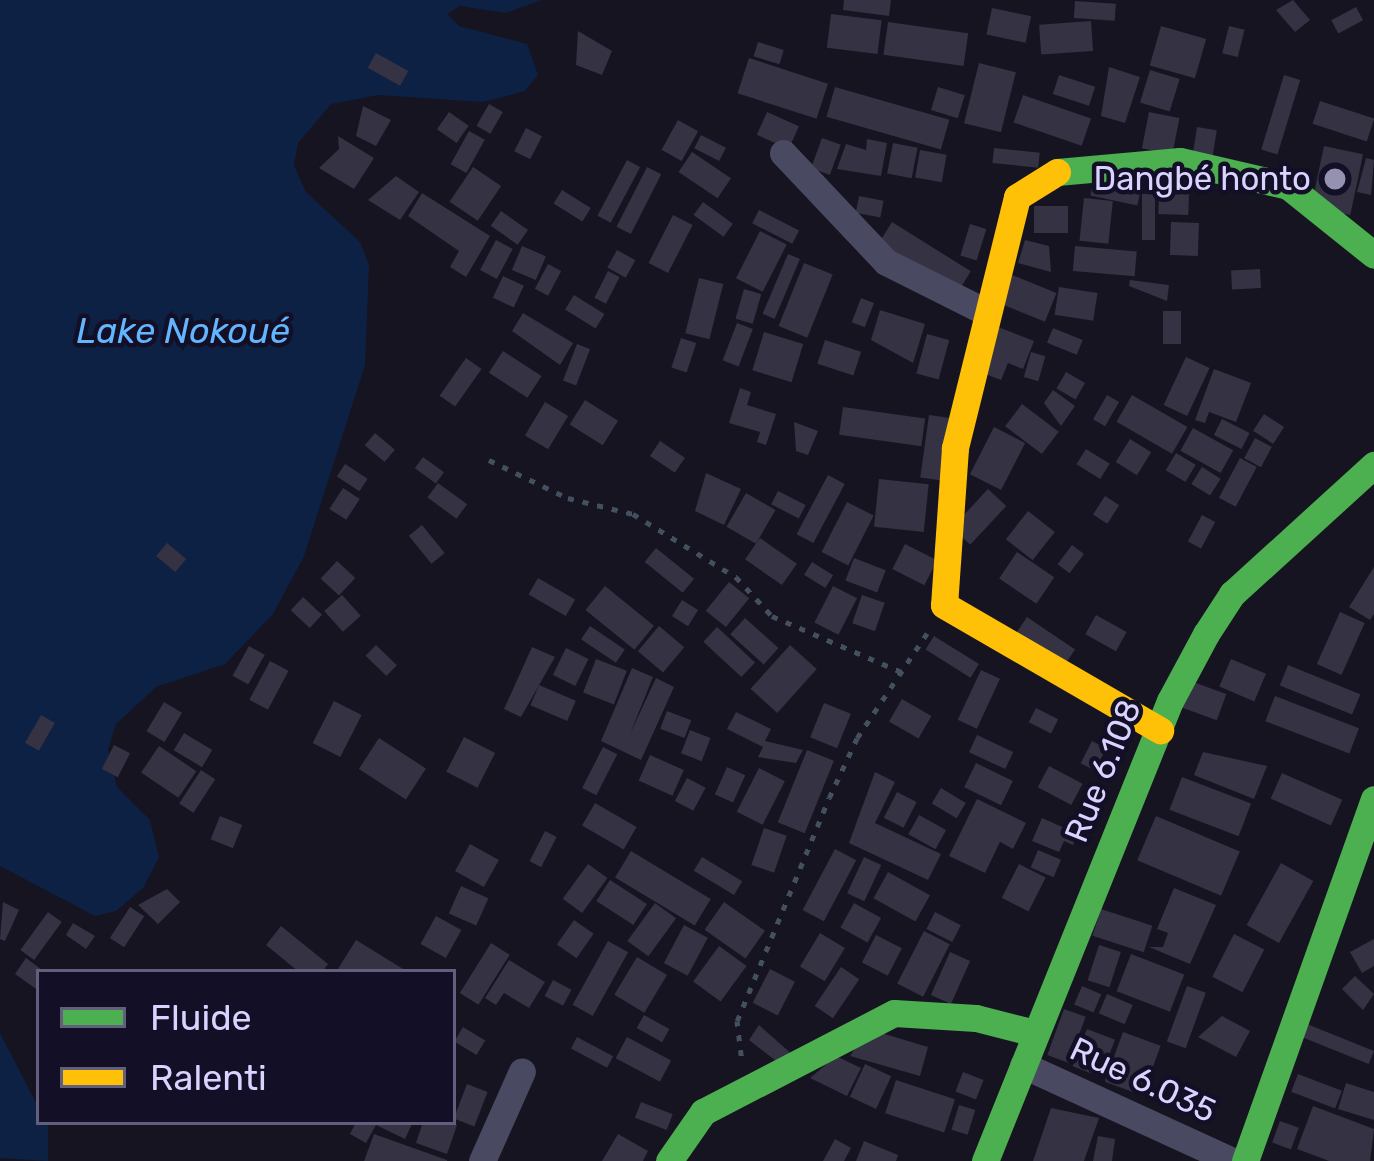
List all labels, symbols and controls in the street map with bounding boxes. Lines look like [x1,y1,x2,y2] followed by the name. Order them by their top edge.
[1094,159,1311,199] place label: Dangbé honto
[1322,166,1348,192] marker: Dangbé honto
[76,309,290,353] water label: Lake Nokoué
[1057,694,1149,848] street label: Rue 6.108
[36,969,456,1125] legend
[150,996,252,1039] text: Fluide
[1064,1029,1222,1131] street label: Rue 6.035
[150,1056,267,1099] text: Ralenti

